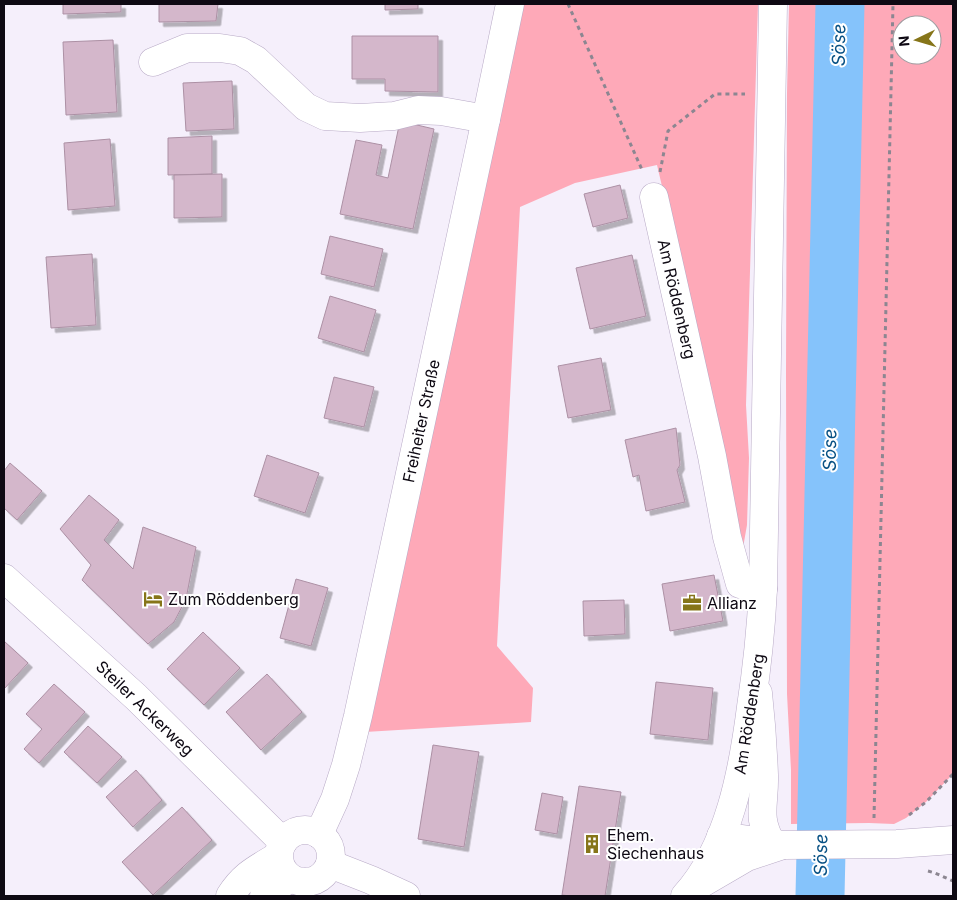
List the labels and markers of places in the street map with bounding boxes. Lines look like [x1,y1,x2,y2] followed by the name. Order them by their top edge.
[142,588,164,610] hotel icon: Zum Röddenberg
[168,589,299,609] place label: Zum Röddenberg
[681,592,703,614] office icon: Allianz
[707,593,757,613] place label: Allianz
[607,825,704,863] place label: Ehem. Siechenhaus
[581,833,603,855] building icon: Ehem. Siechenhaus

